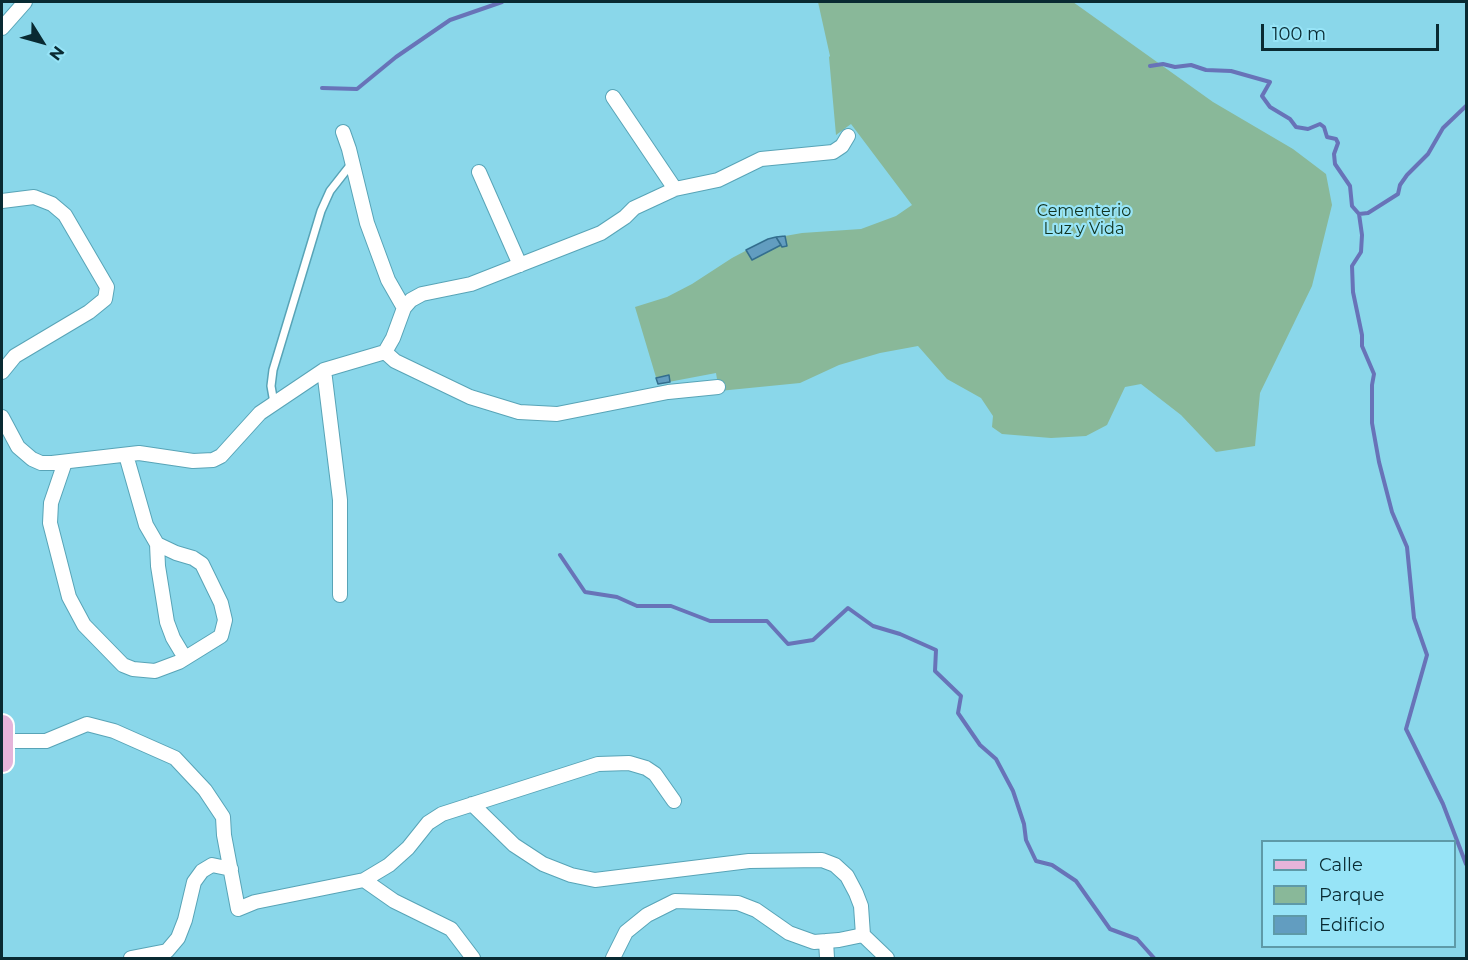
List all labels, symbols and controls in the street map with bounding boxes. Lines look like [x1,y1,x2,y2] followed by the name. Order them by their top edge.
[12,12,72,72] north arrow
[1264,12,1442,50] scale bar
[1272,23,1326,45] text: 100 m
[45,42,68,64] text: N
[1037,201,1131,239] park label: Cementerio Luz y Vida
[1261,840,1456,948] legend
[1319,854,1363,876] text: Calle
[1319,884,1384,906] text: Parque
[1319,914,1385,936] text: Edificio

